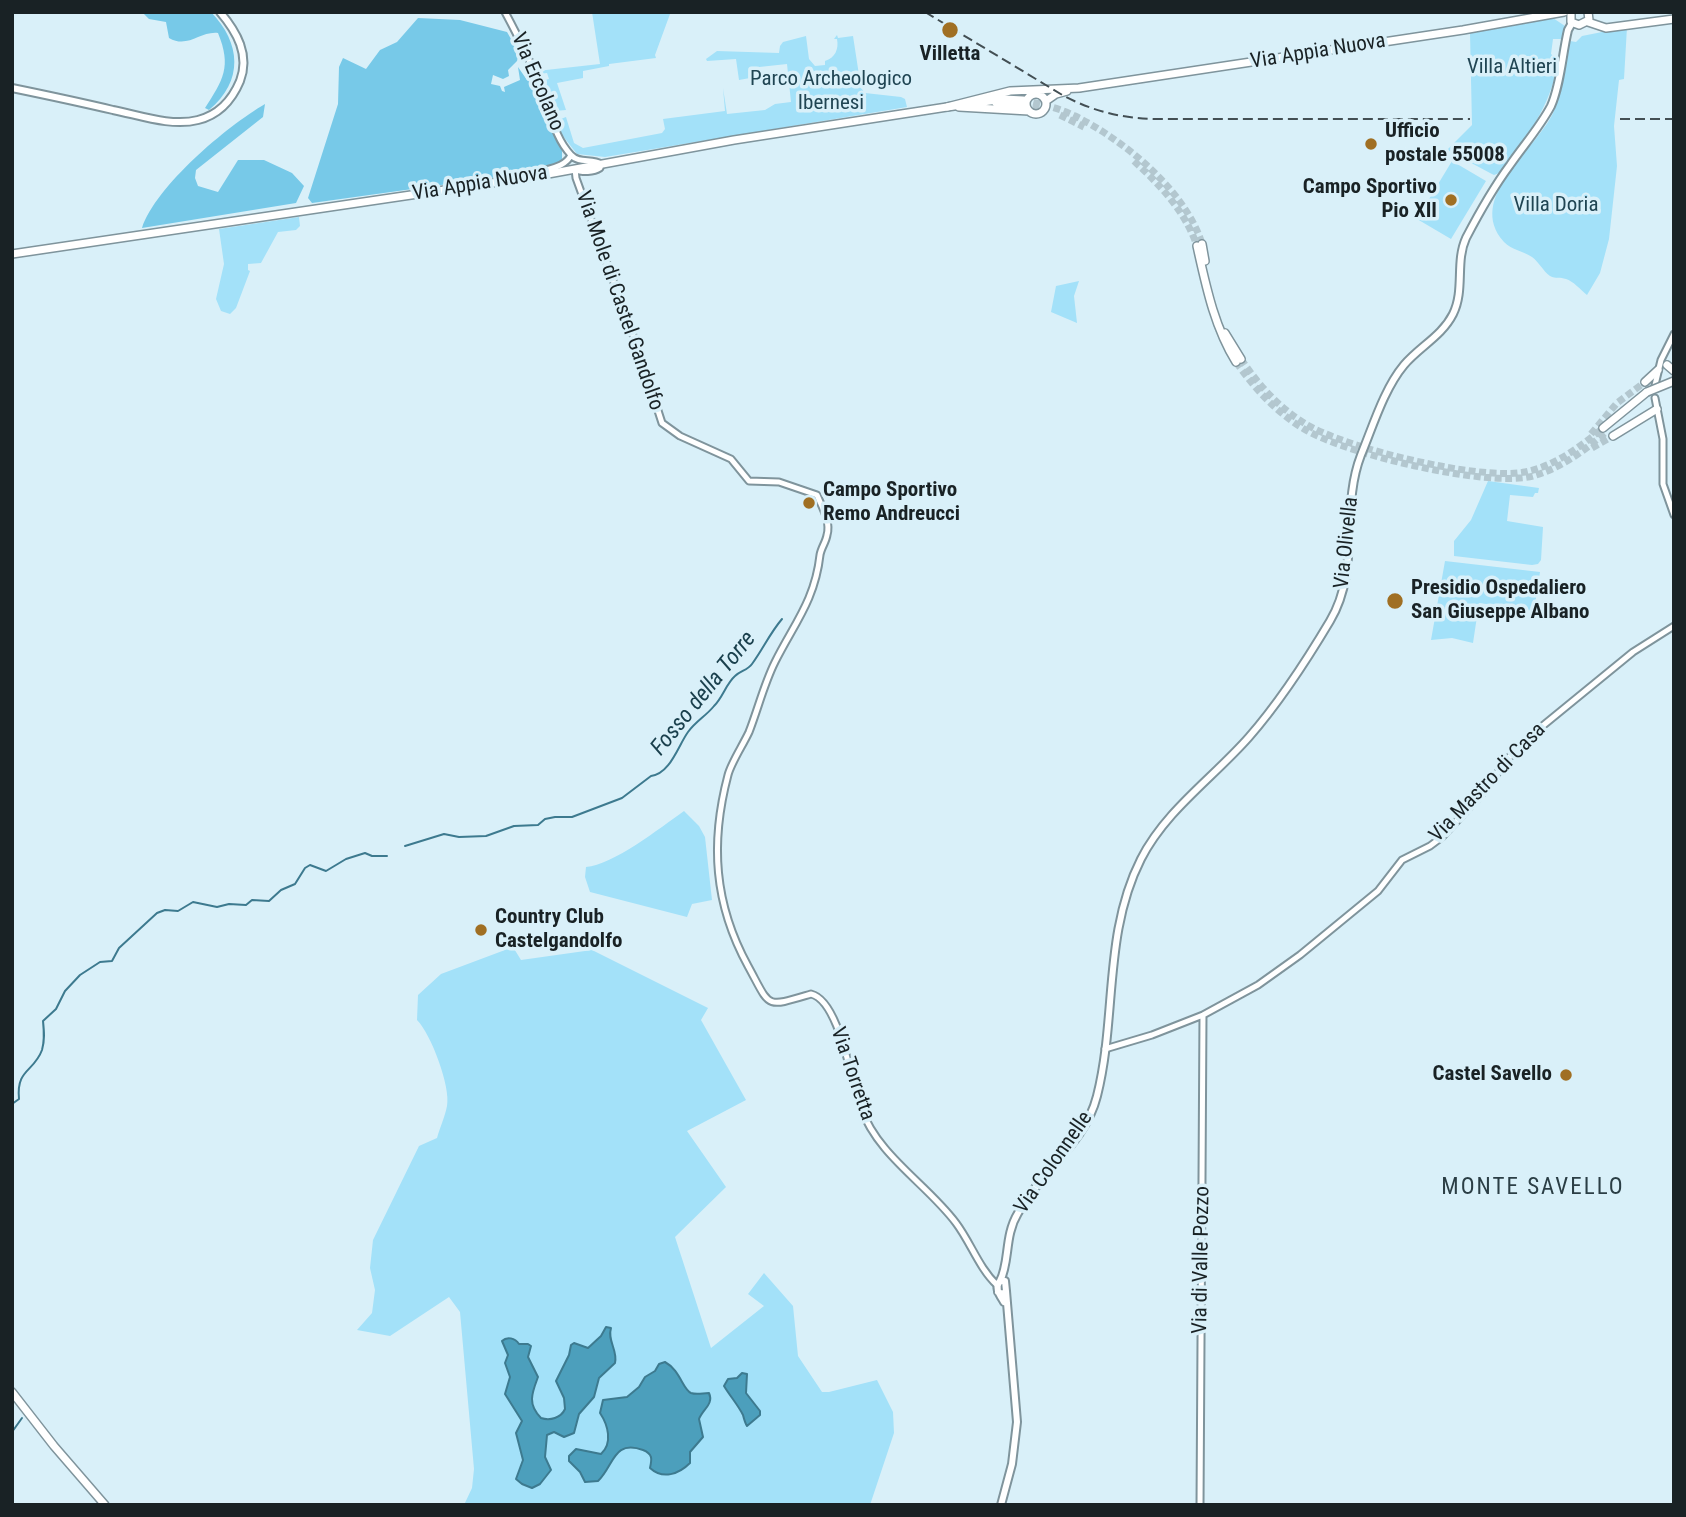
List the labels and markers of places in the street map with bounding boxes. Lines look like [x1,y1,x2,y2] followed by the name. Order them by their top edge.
[940,20,960,40] marker: Villetta
[920,42,980,68] place label: Villetta
[1385,119,1505,169] place label: Ufficio postale 55008
[1363,136,1379,152] marker: Ufficio postale 55008
[1303,175,1437,225] place label: Campo Sportivo Pio XII
[1443,192,1459,208] marker: Campo Sportivo Pio XII
[823,478,960,528] place label: Campo Sportivo Remo Andreucci
[801,495,817,511] marker: Campo Sportivo Remo Andreucci
[1411,576,1589,626] place label: Presidio Ospedaliero San Giuseppe Albano
[1385,591,1405,611] marker: Presidio Ospedaliero San Giuseppe Albano
[495,905,622,955] place label: Country Club Castelgandolfo
[473,922,489,938] marker: Country Club Castelgandolfo
[1433,1062,1552,1088] place label: Castel Savello
[1558,1067,1574,1083] marker: Castel Savello

